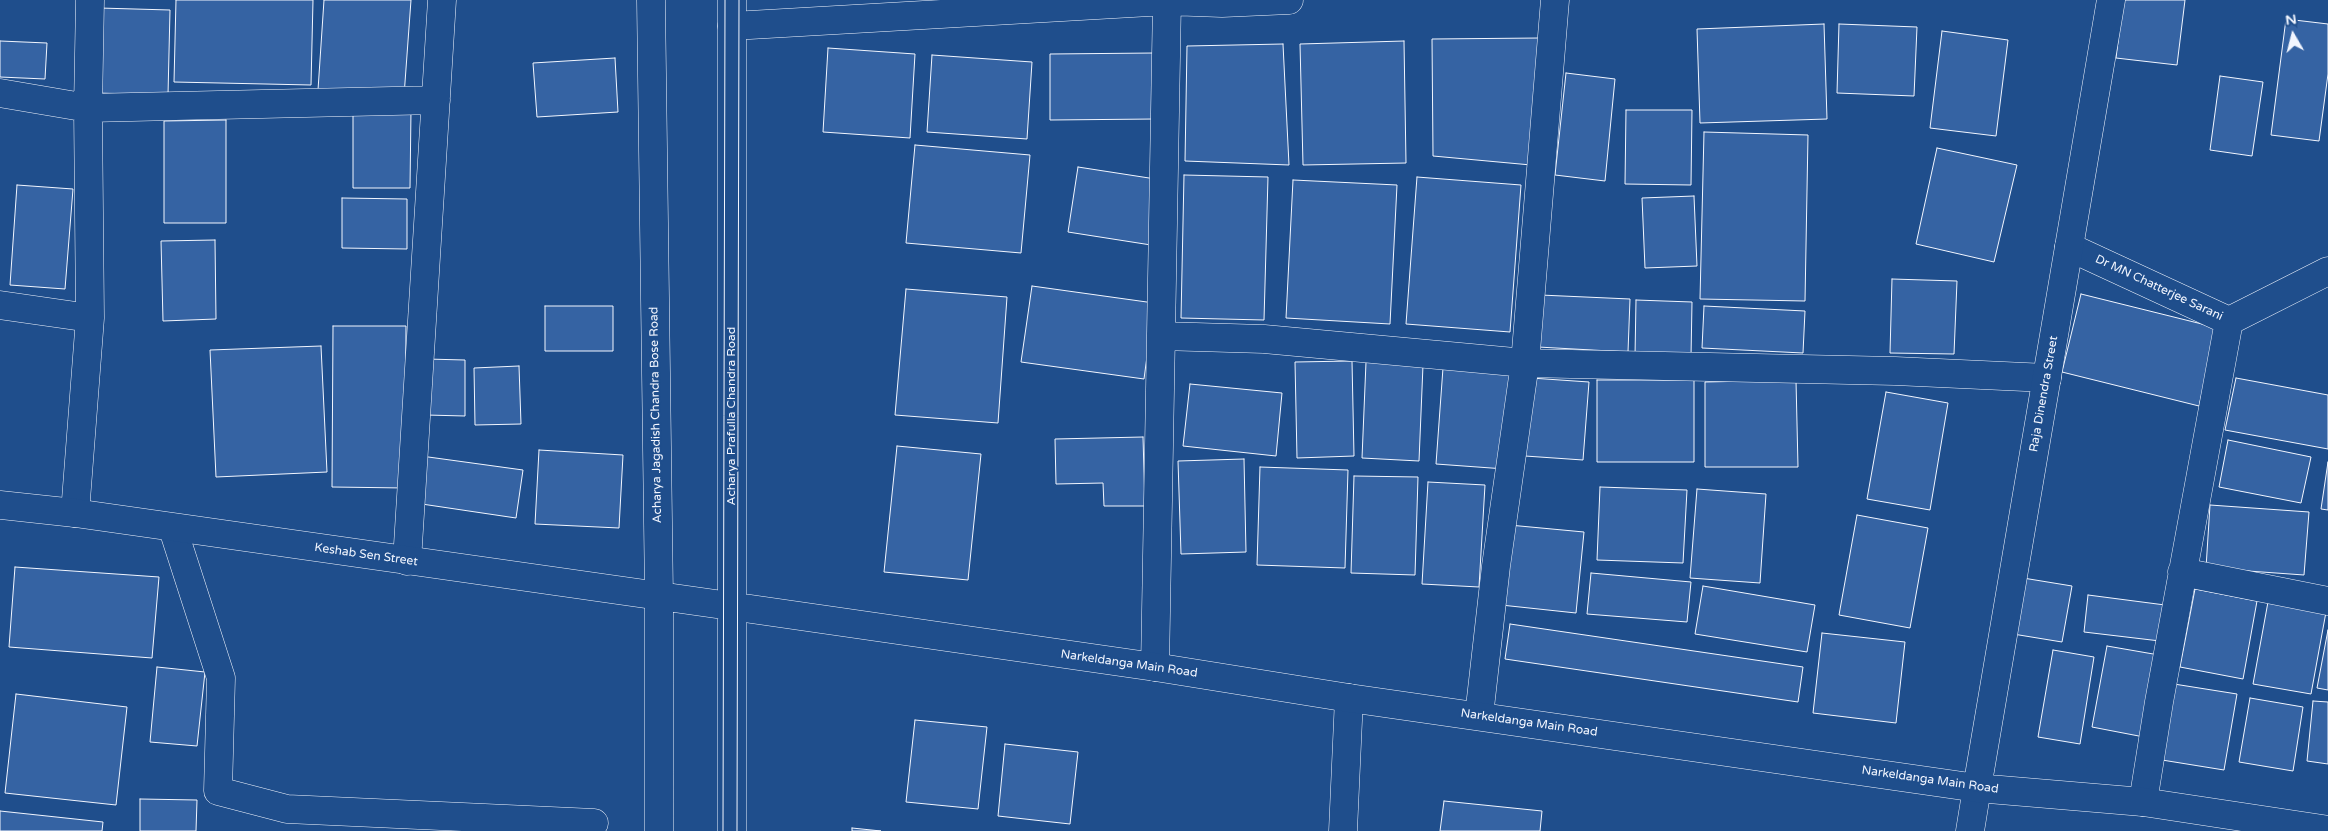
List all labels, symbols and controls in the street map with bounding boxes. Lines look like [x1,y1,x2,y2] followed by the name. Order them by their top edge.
[2268,10,2318,60] north arrow
[2284,10,2298,29] text: N
[2093,252,2225,324] street label: Dr MN Chatterjee Sarani
[647,307,665,523] street label: Acharya Jagadish Chandra Bose Road
[725,327,739,505] street label: Acharya Prafulla Chandra Road
[2027,335,2061,453] street label: Raja Dinendra Street
[313,541,419,569] street label: Keshab Sen Street
[1060,647,1198,681] street label: Narkeldanga Main Road
[1460,706,1598,740] street label: Narkeldanga Main Road
[1861,763,1999,797] street label: Narkeldanga Main Road

